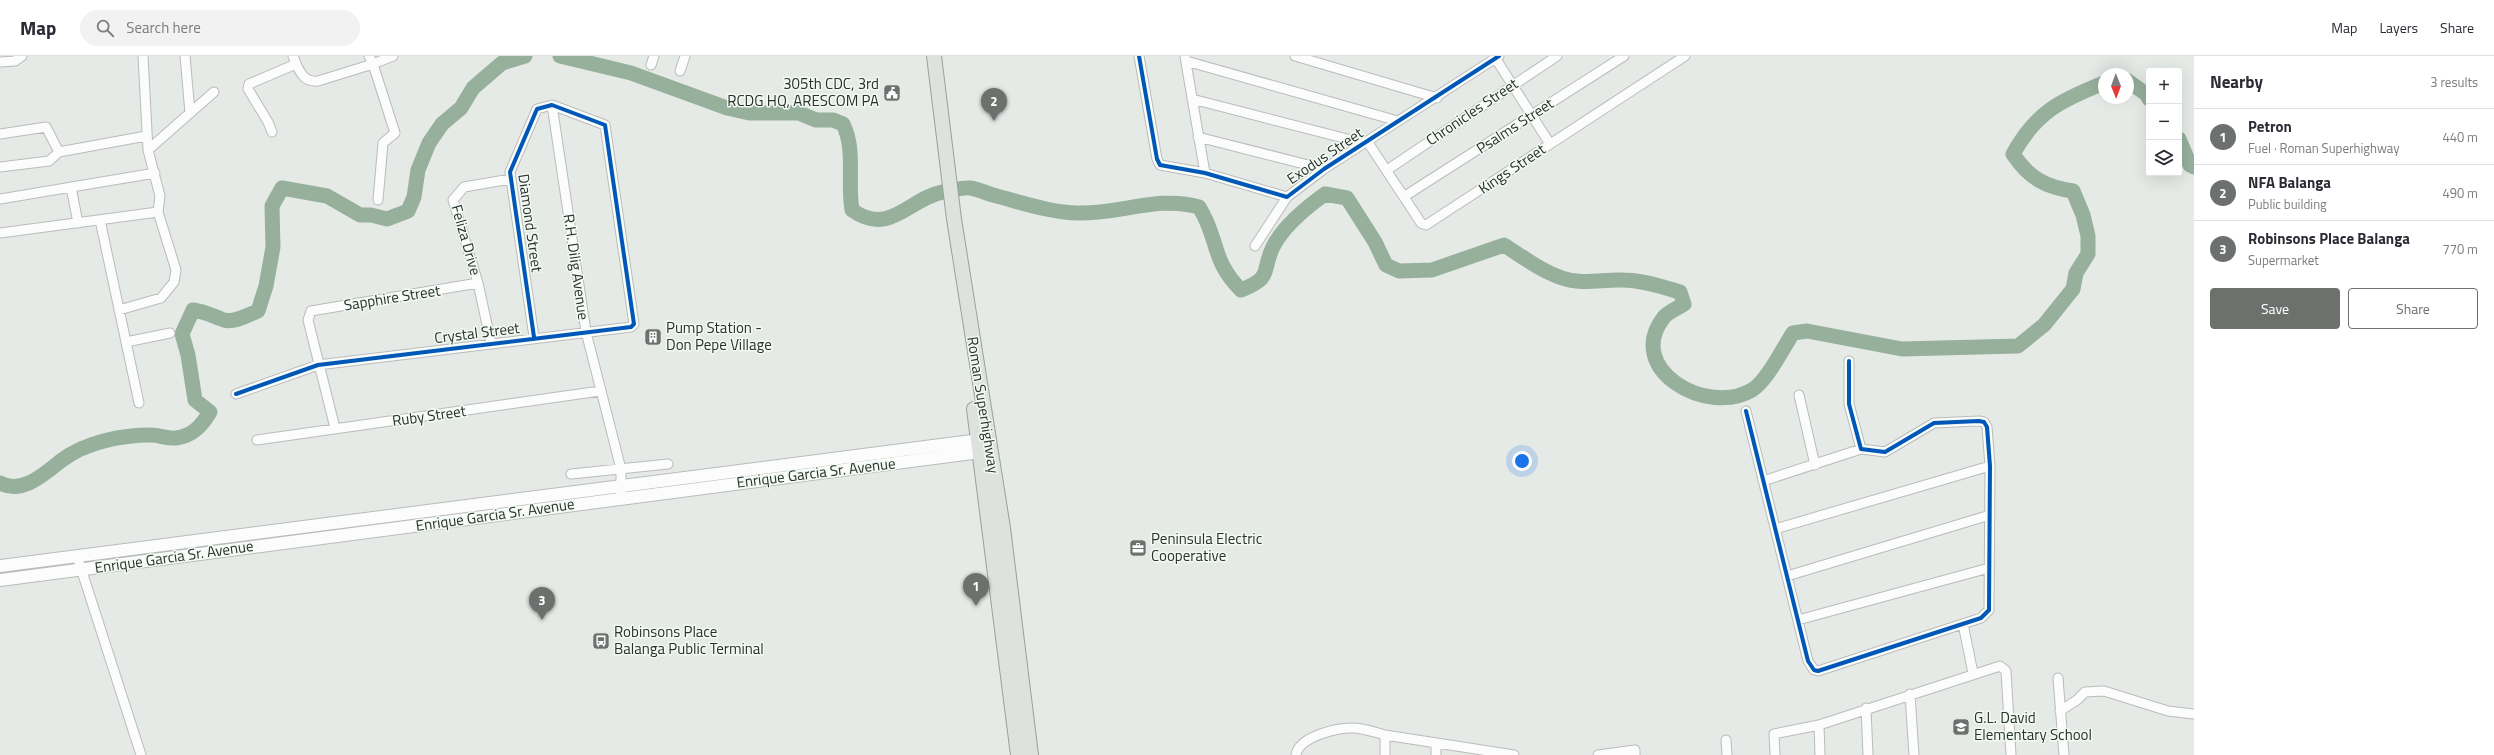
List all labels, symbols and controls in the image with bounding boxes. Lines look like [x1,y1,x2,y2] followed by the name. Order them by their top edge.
[80,10,360,46] search box
[20,13,56,42] text: Map
[126,16,201,39] text: Search here
[94,17,116,39] icon: search
[2331,17,2357,38] text: Map
[2379,17,2418,38] text: Layers
[2440,17,2474,38] text: Share
[2098,68,2134,104] north arrow
[2146,68,2182,176] map controls
[2146,68,2182,104] button: +
[2210,69,2263,95] text: Nearby
[727,72,879,112] place label: 305th CDC, 3rd RCDG HQ, ARESCOM PA
[1421,72,1523,151] street label: Chronicles Street
[2430,72,2478,92] text: 3 results
[882,83,902,103] public building icon: 305th CDC, 3rd RCDG HQ, ARESCOM PA
[981,88,1007,121] pin: 2
[1471,91,1559,159] street label: Psalms Street
[2146,104,2182,140] button: −
[2248,115,2292,138] text: Petron
[1282,121,1368,190] street label: Exodus Street
[2219,127,2227,147] text: 1
[2442,127,2478,147] text: 440 m
[1474,137,1550,200] street label: Kings Street
[2248,138,2399,158] text: Fuel · Roman Superhighway
[2146,140,2182,176] button: layers
[2248,171,2331,194] text: NFA Balanga
[512,172,549,274] street label: Diamond Street
[2219,183,2227,203] text: 2
[2442,183,2478,203] text: 490 m
[2248,194,2327,214] text: Public building
[445,202,488,278] street label: Feliza Drive
[558,212,595,321] street label: R.H. Dilig Avenue
[2248,227,2410,250] text: Robinsons Place Balanga
[2219,239,2227,259] text: 3
[2442,239,2478,259] text: 770 m
[2248,250,2319,270] text: Supermarket
[342,278,443,316] street label: Sapphire Street
[2210,288,2340,329] button: Save
[2348,288,2478,329] button: Share
[433,316,522,349] street label: Crystal Street
[666,316,772,356] place label: Pump Station - Don Pepe Village
[643,327,663,347] building icon: Pump Station - Don Pepe Village
[961,335,1006,475] street label: Roman Superhighway
[391,399,468,432] street label: Ruby Street
[735,451,897,494] street label: Enrique Garcia Sr. Avenue
[1512,451,1532,471] your location
[414,492,576,537] street label: Enrique Garcia Sr. Avenue
[1151,527,1262,567] place label: Peninsula Electric Cooperative
[93,534,255,579] street label: Enrique Garcia Sr. Avenue
[1128,538,1148,558] office icon: Peninsula Electric Cooperative
[963,573,989,606] pin: 1
[529,587,555,620] pin: 3
[614,620,764,660] place label: Robinsons Place Balanga Public Terminal
[591,631,611,651] bus stop icon: Robinsons Place Balanga Public Terminal
[1974,706,2092,746] place label: G.L. David Elementary School
[1951,717,1971,737] school or university icon: G.L. David Elementary School

